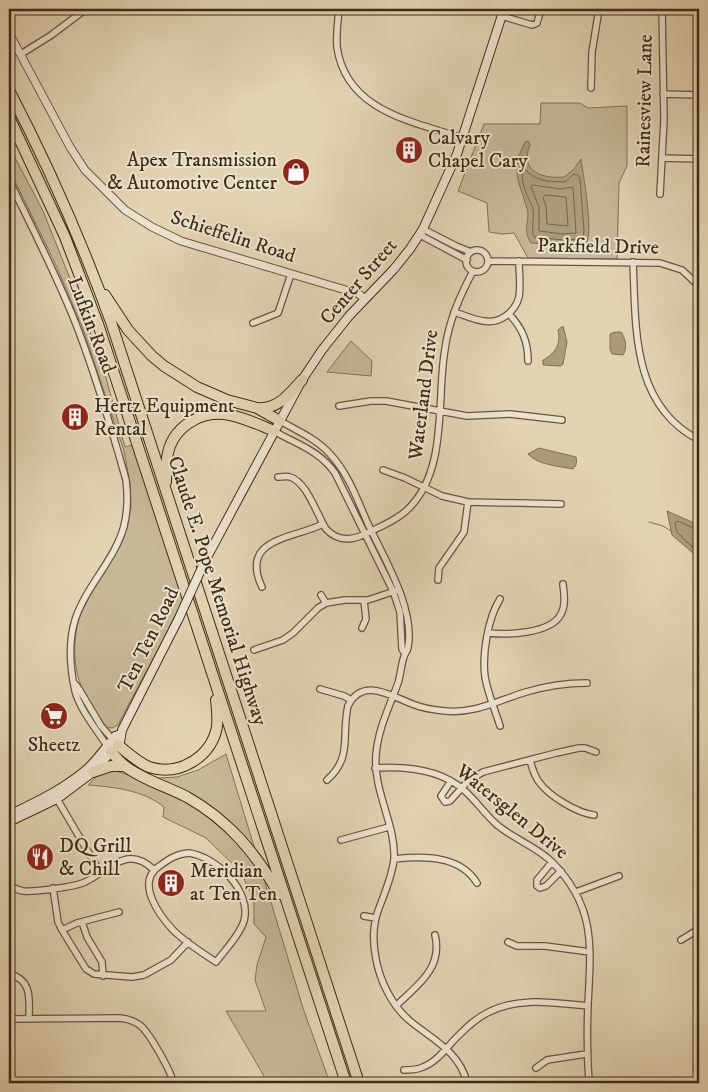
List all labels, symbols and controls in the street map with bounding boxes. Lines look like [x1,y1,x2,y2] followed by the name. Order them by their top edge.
[631,34,659,168] street label: Rainesview Lane
[428,126,528,174] place label: Calvary Chapel Cary
[394,135,424,165] building icon: Calvary Chapel Cary
[107,148,278,196] place label: Apex Transmission & Automotive Center
[281,157,311,187] shop icon: Apex Transmission & Automotive Center
[167,205,299,269] street label: Schieffelin Road
[537,233,659,261] street label: Parkfield Drive
[315,234,403,330] street label: Center Street
[61,273,121,377] street label: Lufkin Road
[403,328,444,463] street label: Waterland Drive
[94,394,234,442] place label: Hertz Equipment Rental
[60,402,90,432] building icon: Hertz Equipment Rental
[162,453,273,729] street label: Claude E. Pope Memorial Highway
[113,583,185,697] street label: Ten Ten Road
[39,701,69,731] supermarket icon: Sheetz
[28,733,81,758] place label: Sheetz
[450,758,573,865] street label: Watersglen Drive
[59,834,132,882] place label: DQ Grill & Chill
[25,842,55,872] restaurant icon: DQ Grill & Chill
[190,859,278,907] place label: Meridian at Ten Ten
[156,868,186,898] building icon: Meridian at Ten Ten

